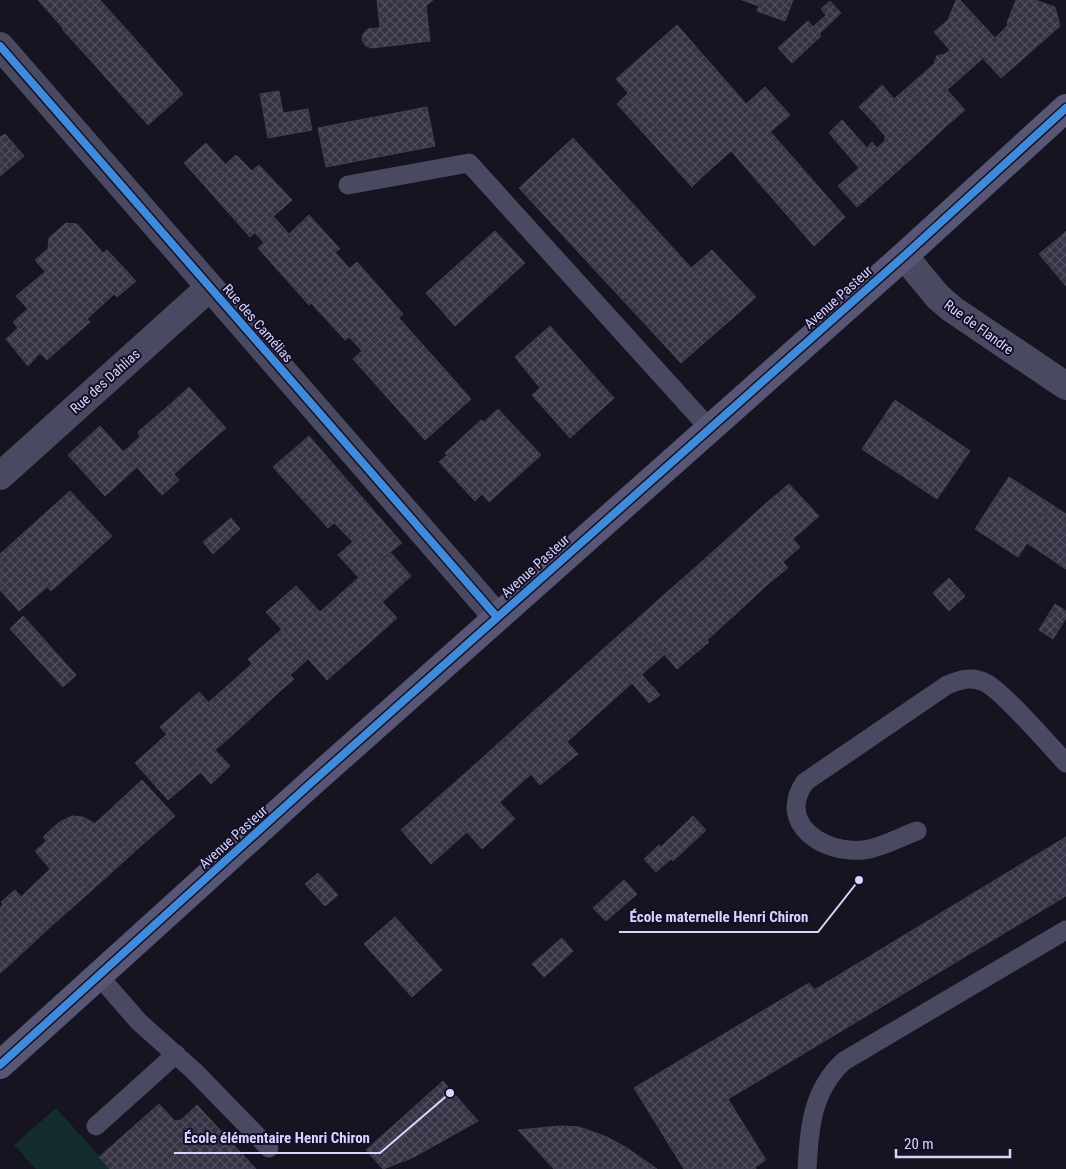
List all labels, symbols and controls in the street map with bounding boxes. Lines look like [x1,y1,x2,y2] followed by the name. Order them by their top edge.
[801,262,875,332] street label: Avenue Pasteur
[220,281,296,365] street label: Rue des Camélias
[941,296,1017,358] street label: Rue de Flandre
[67,346,143,416] street label: Rue des Dahlias
[498,531,572,601] street label: Avenue Pasteur
[196,802,270,872] street label: Avenue Pasteur
[619,902,818,932] callout: École maternelle Henri Chiron
[630,908,808,926] text: École maternelle Henri Chiron
[174,1123,380,1153] callout: École élémentaire Henri Chiron
[896,1126,1010,1158] scale bar
[184,1129,370,1147] text: École élémentaire Henri Chiron
[904,1135,934,1153] text: 20 m

